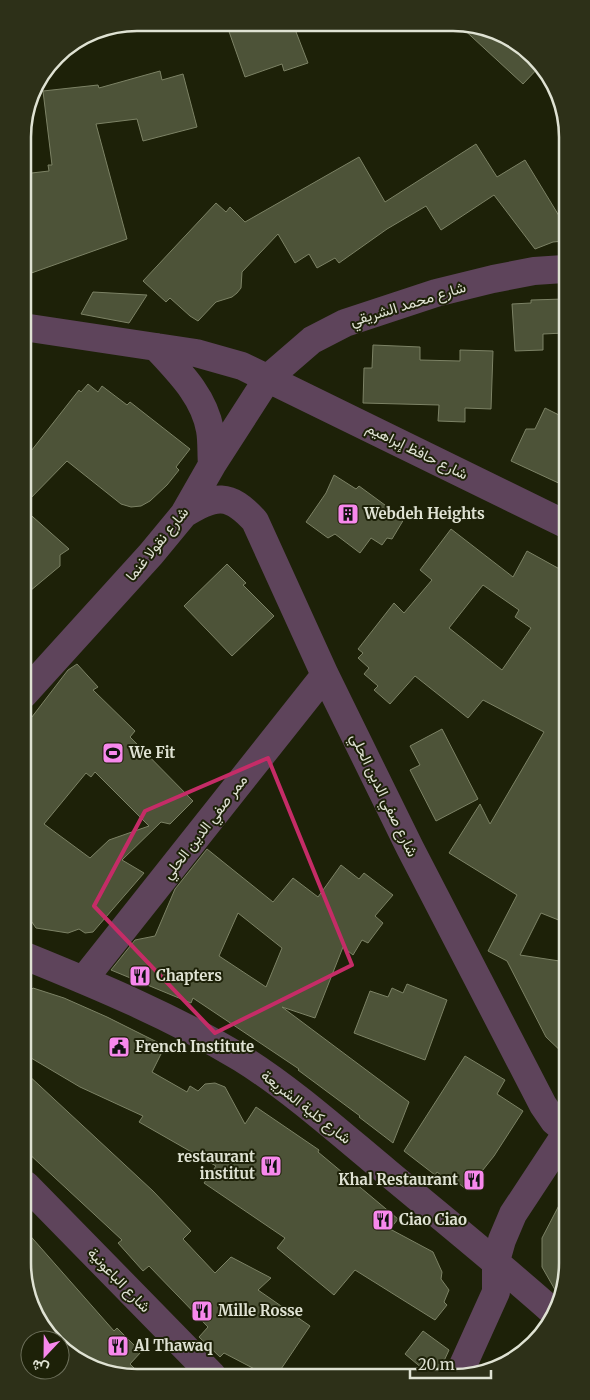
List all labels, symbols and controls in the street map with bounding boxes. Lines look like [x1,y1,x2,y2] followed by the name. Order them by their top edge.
[348,277,469,334] street label: شارع محمد الشريقي
[362,418,471,485] street label: شارع حافظ إبراهيم
[336,502,360,526] building icon: Webdeh Heights
[121,503,194,586] street label: شارع نقولا غنما
[363,504,485,523] place label: Webdeh Heights
[343,730,423,861] street label: شارع صفي الدين الحلي
[101,741,125,765] sports icon: We Fit
[128,743,175,762] place label: We Fit
[158,771,254,885] street label: ممر صفي الدين الحلي
[128,964,152,988] restaurant icon: Chapters
[156,966,222,985] place label: Chapters
[107,1035,131,1059] public building icon: French Institute
[135,1037,254,1056] place label: French Institute
[256,1065,355,1149] street label: شارع كلية الشريعة
[177,1147,255,1183] place label: restaurant institut
[259,1154,283,1178] restaurant icon: restaurant institut
[462,1168,486,1192] restaurant icon: Khal Restaurant
[338,1170,458,1189] place label: Khal Restaurant
[371,1208,395,1232] restaurant icon: Ciao Ciao
[399,1210,467,1229] place label: Ciao Ciao
[82,1243,155,1317] street label: شارع الباعونية
[190,1299,214,1323] restaurant icon: Mille Rosse
[218,1301,303,1320] place label: Mille Rosse
[20,1330,70,1380] north arrow
[106,1334,130,1358] restaurant icon: Al Thawaq
[133,1336,214,1355] place label: Al Thawaq
[410,1348,491,1380] scale bar
[29,1355,51,1379] text: ش
[418,1355,455,1374] text: 20 m

